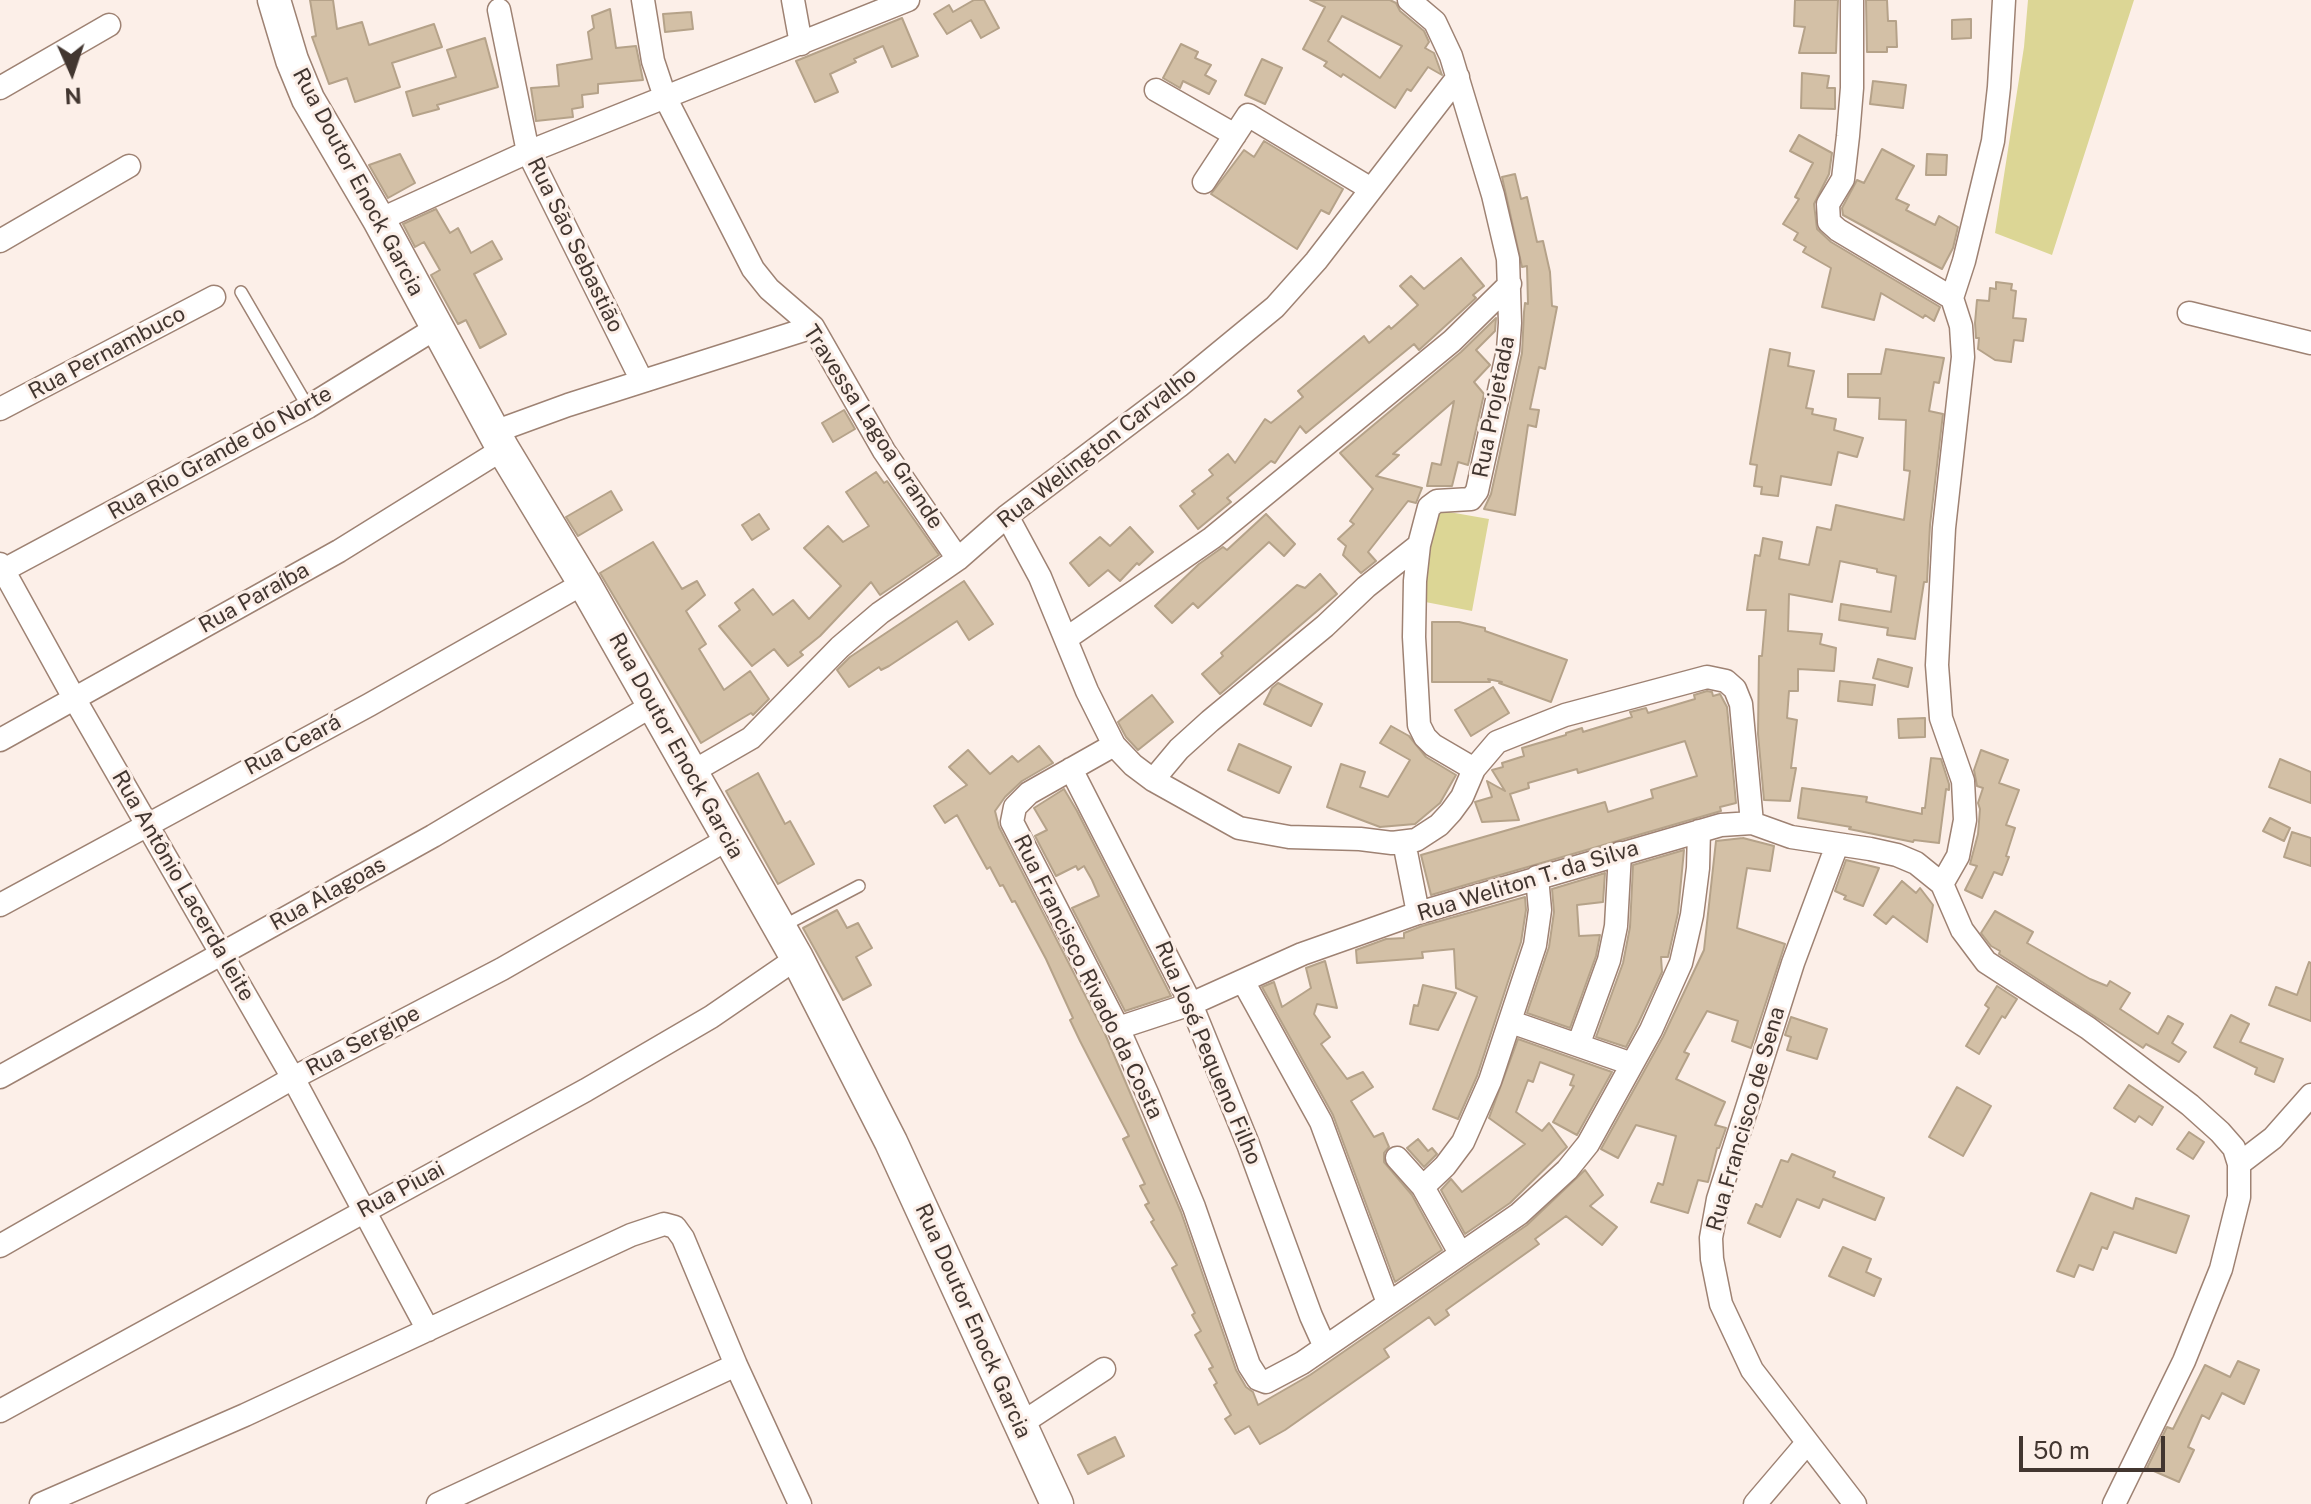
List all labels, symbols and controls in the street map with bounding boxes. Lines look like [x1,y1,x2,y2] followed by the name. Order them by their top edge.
[32,32,112,112] north arrow
[287,64,429,300] street label: Rua Doutor Enock Garcia
[64,83,83,109] text: N
[521,153,629,337] street label: Rua São Sebastião
[24,301,190,405] street label: Rua Pernambuco
[797,320,949,534] street label: Travessa Lagoa Grande
[1467,334,1521,480] street label: Rua Projetada
[992,362,1202,534] street label: Rua Welington Carvalho
[103,380,337,526] street label: Rua Rio Grande do Norte
[194,557,314,639] street label: Rua Paraíba
[603,628,749,864] street label: Rua Doutor Enock Garcia
[240,709,346,781] street label: Rua Ceará
[106,766,260,1006] street label: Rua Antônio Lacerda leite
[1008,831,1168,1123] street label: Rua Francisco Rivado da Costa
[1414,835,1642,927] street label: Rua Weliton T. da Silva
[266,851,390,937] street label: Rua Alagoas
[1149,937,1267,1169] street label: Rua José Pequeno Filho
[301,1000,425,1082] street label: Rua Sergipe
[1701,1004,1791,1234] street label: Rua Francisco de Sena
[353,1156,449,1224] street label: Rua Piuai
[909,1200,1037,1442] street label: Rua Doutor Enock Garcia
[2023,1420,2169,1470] scale bar
[2033,1436,2090,1464] text: 50 m

